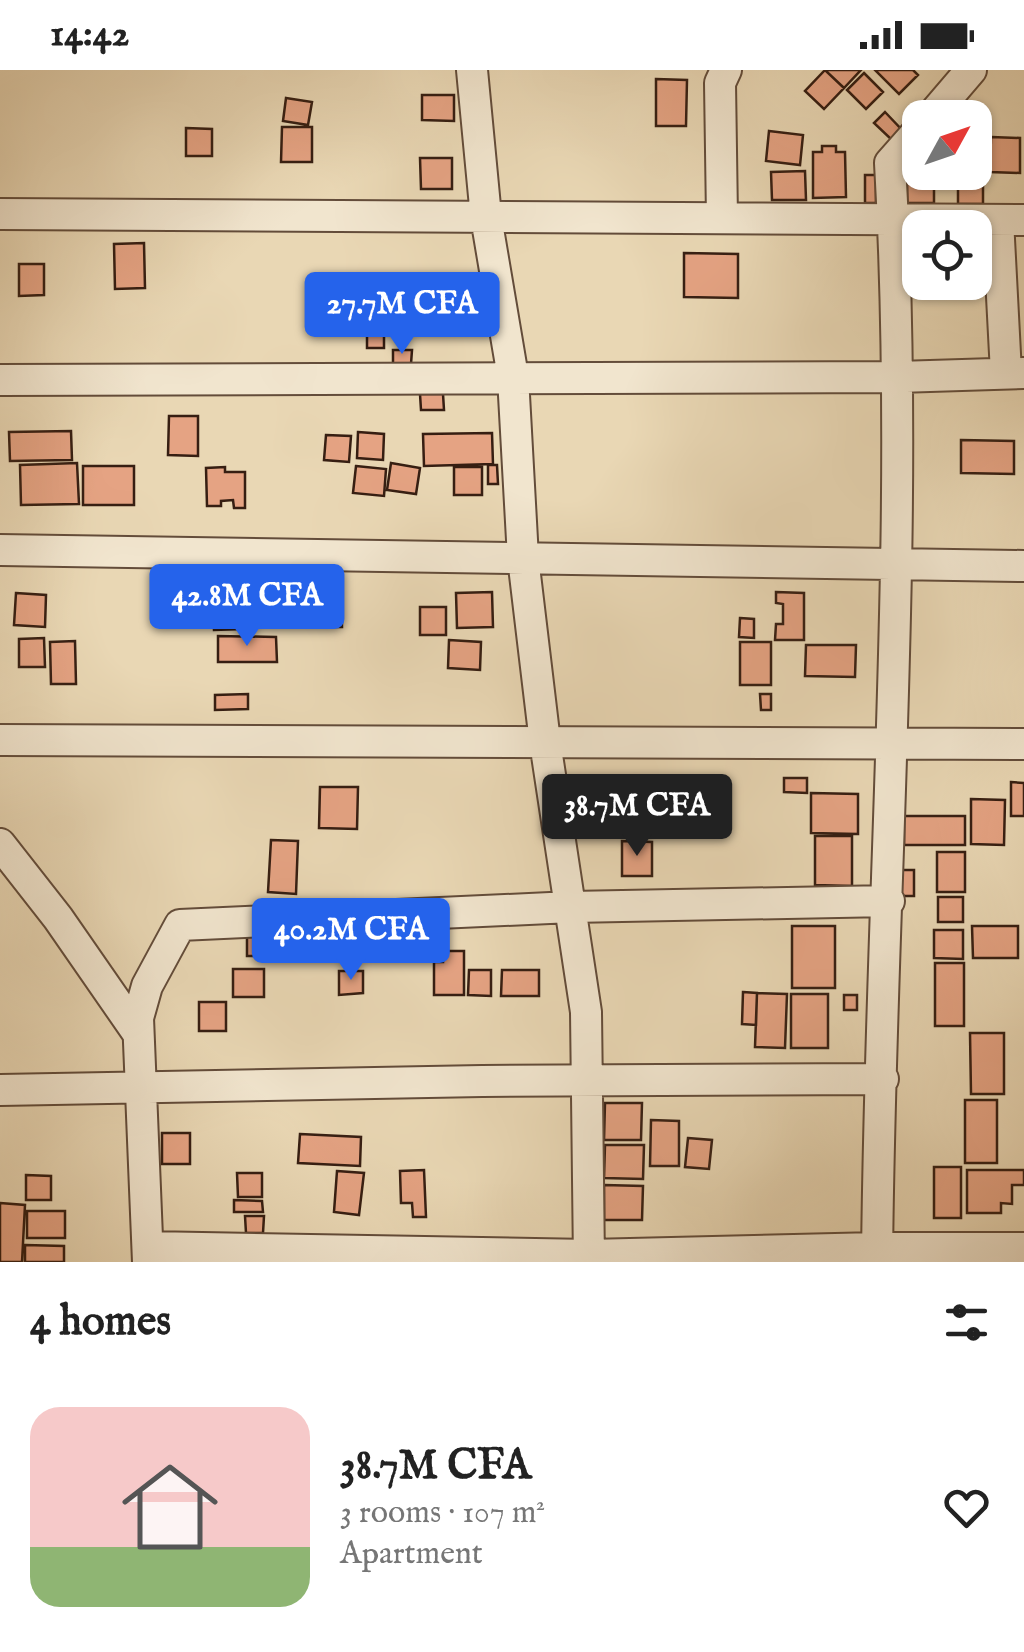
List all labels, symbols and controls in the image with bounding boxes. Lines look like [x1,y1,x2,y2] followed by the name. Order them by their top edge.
[50,11,129,59] text: 14:42
[902,100,992,190] north arrow
[902,100,992,300] map controls
[902,210,992,300] button: locate
[288,272,516,357] pin: 27.7M CFA
[327,284,477,325] text: 27.7M CFA
[133,564,361,649] pin: 42.8M CFA
[171,576,323,617] text: 42.8M CFA
[523,774,751,859] pin: 38.7M CFA
[564,786,710,827] text: 38.7M CFA
[237,898,465,983] pin: 40.2M CFA
[274,910,428,951] text: 40.2M CFA
[939,1295,994,1350] icon: filters
[30,1296,171,1349] text: 4 homes
[340,1440,531,1493] text: 38.7M CFA
[110,1447,230,1567] icon: home
[939,1480,994,1535] icon: heart
[340,1493,545,1534] text: 3 rooms · 107 m²
[340,1534,483,1575] text: Apartment

